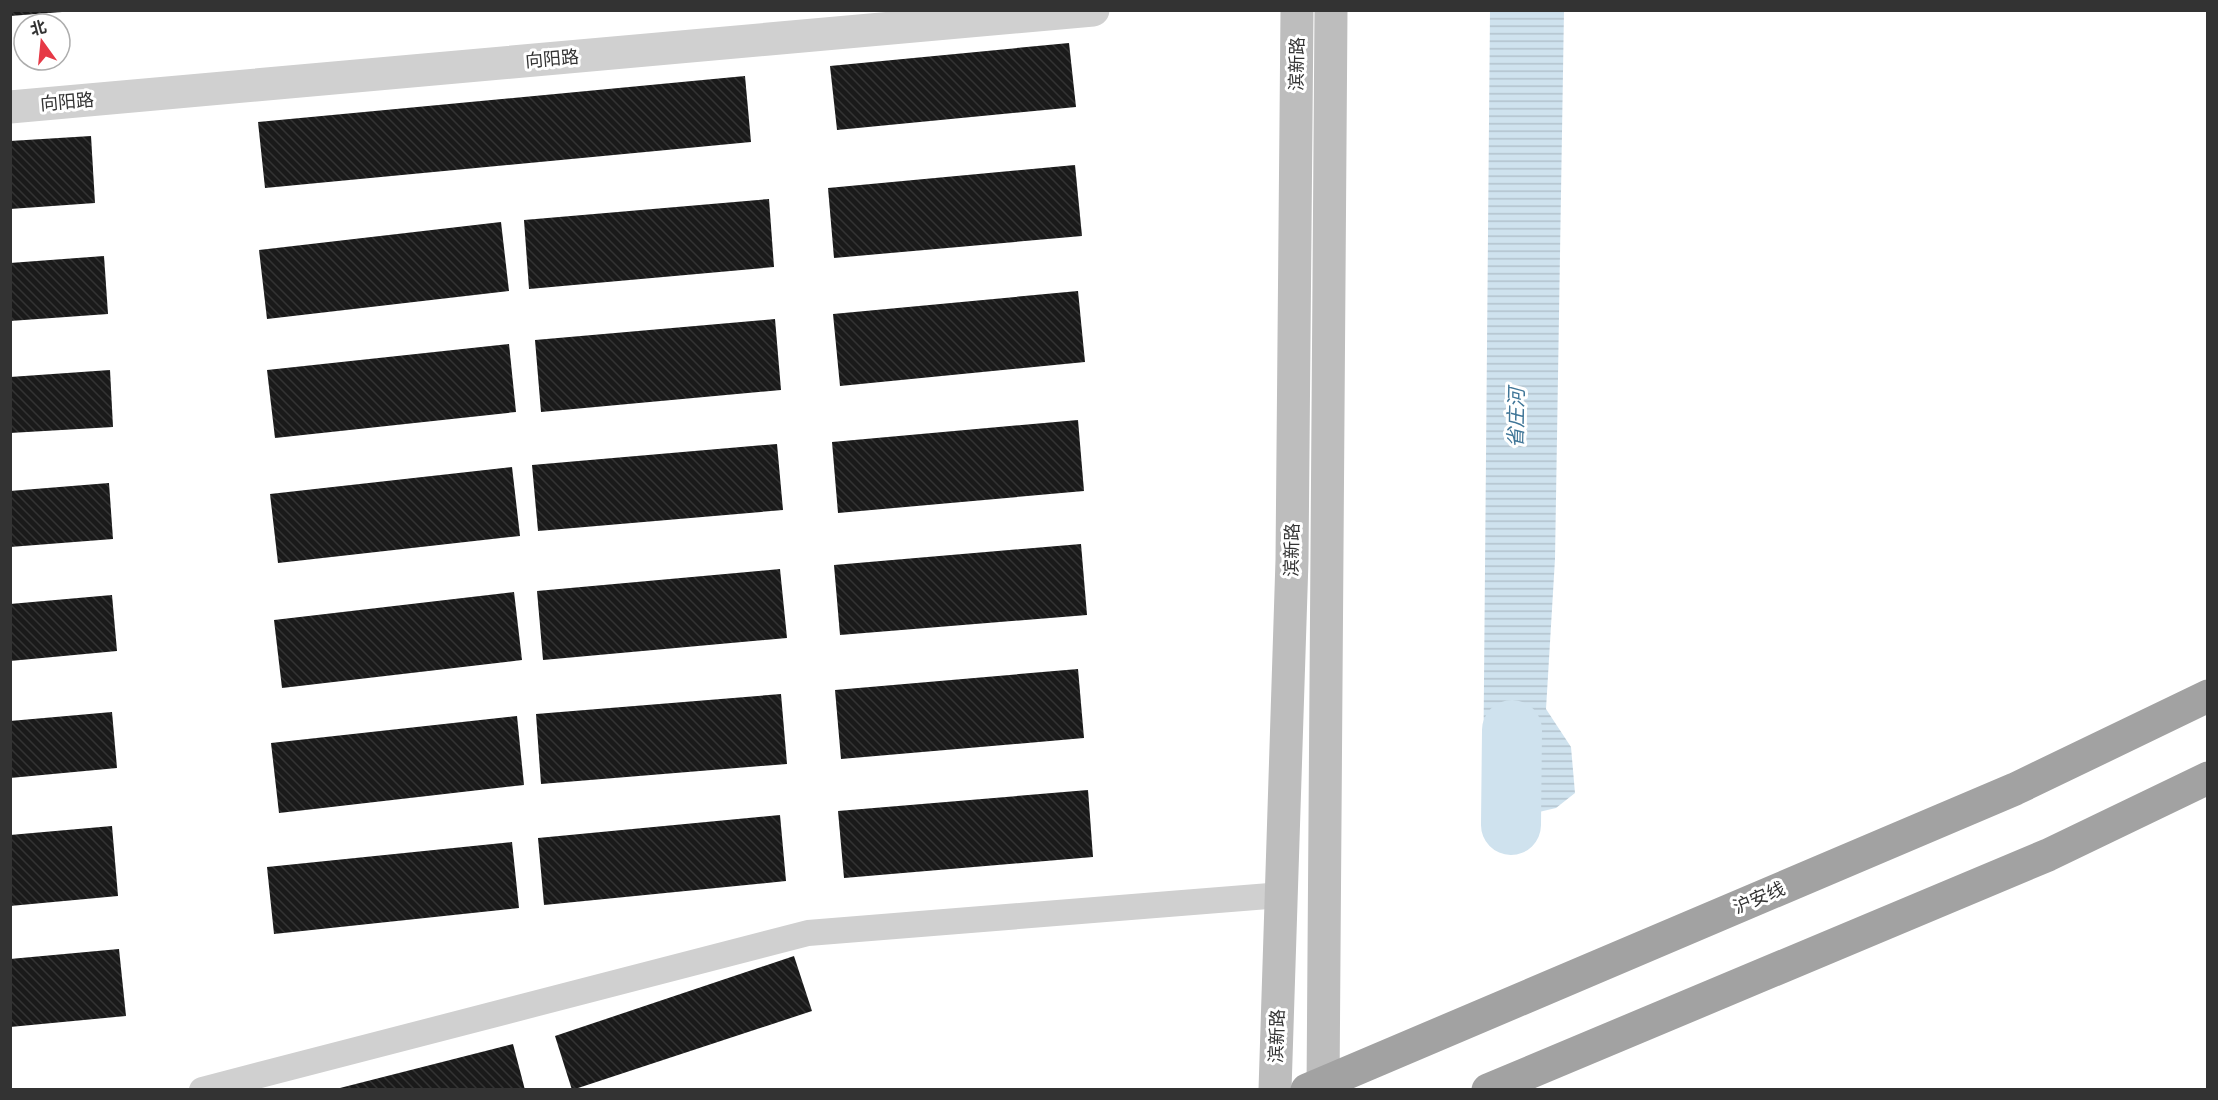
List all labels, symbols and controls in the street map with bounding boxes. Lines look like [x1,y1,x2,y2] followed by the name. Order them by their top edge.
[12,12,72,72] north arrow
[28,16,48,38] text: 北
[1285,37,1307,91] street label: 滨新路
[524,45,580,71] street label: 向阳路
[39,88,95,114] street label: 向阳路
[1502,384,1528,448] water label: 省庄河
[1280,523,1302,577] street label: 滨新路
[1729,876,1788,918] street label: 沪安线
[1264,1009,1288,1063] street label: 滨新路

